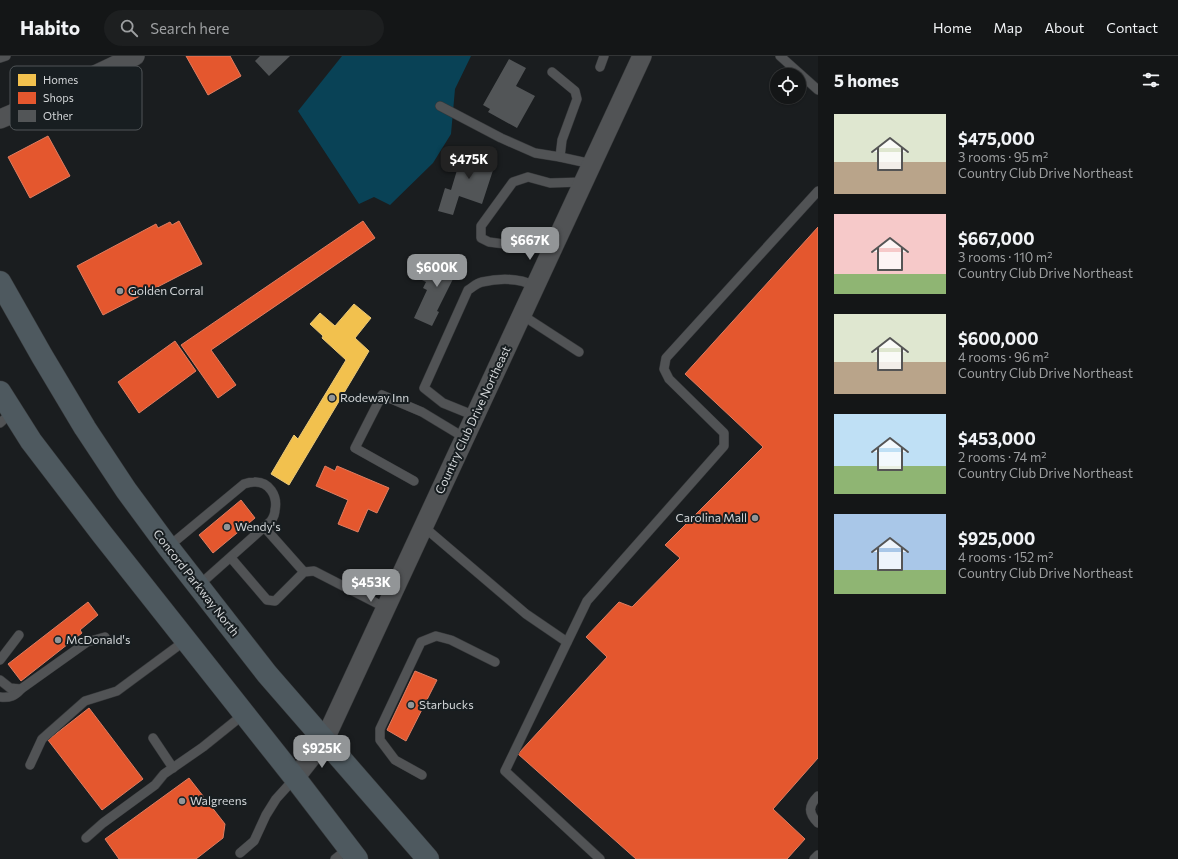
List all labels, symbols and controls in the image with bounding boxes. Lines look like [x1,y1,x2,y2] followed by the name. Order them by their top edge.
[104,10,384,46] search box
[20,16,80,39] text: Habito
[118,17,140,39] icon: search
[150,19,229,37] text: Search here
[933,19,972,36] text: Home
[994,19,1022,36] text: Map
[1044,19,1084,36] text: About
[1106,19,1158,36] text: Contact
[10,66,142,130] legend
[770,68,806,104] map controls
[770,68,806,104] button: locate
[1140,69,1162,91] icon: filters
[834,70,899,91] text: 5 homes
[43,73,78,86] text: Homes
[43,91,74,104] text: Shops
[43,109,74,122] text: Other
[958,128,1035,149] text: $475,000
[866,130,914,178] icon: home
[441,146,497,180] pin: $475K
[958,149,1048,165] text: 3 rooms · 95 m²
[450,151,488,167] text: $475K
[958,165,1133,181] text: Country Club Drive Northeast
[502,227,558,261] pin: $667K
[958,228,1035,249] text: $667,000
[866,230,914,278] icon: home
[510,232,550,248] text: $667K
[958,249,1052,265] text: 3 rooms · 110 m²
[409,254,465,288] pin: $600K
[416,259,458,275] text: $600K
[958,265,1133,281] text: Country Club Drive Northeast
[128,283,204,297] place label: Golden Corral
[115,286,125,296] marker: Golden Corral
[958,328,1039,349] text: $600,000
[866,330,914,378] icon: home
[432,343,513,496] street label: Country Club Drive Northeast
[958,349,1049,365] text: 4 rooms · 96 m²
[958,365,1133,381] text: Country Club Drive Northeast
[340,390,409,404] place label: Rodeway Inn
[327,393,337,403] marker: Rodeway Inn
[958,428,1036,449] text: $453,000
[866,430,914,478] icon: home
[958,449,1046,465] text: 2 rooms · 74 m²
[958,465,1133,481] text: Country Club Drive Northeast
[675,510,747,524] place label: Carolina Mall
[750,513,760,523] marker: Carolina Mall
[235,519,281,533] place label: Wendy's
[222,522,232,532] marker: Wendy's
[151,526,243,638] street label: Concord Parkway North
[958,528,1035,549] text: $925,000
[866,530,914,578] icon: home
[958,549,1053,565] text: 4 rooms · 152 m²
[958,565,1133,581] text: Country Club Drive Northeast
[343,569,399,603] pin: $453K
[351,574,391,590] text: $453K
[66,632,130,646] place label: McDonald's
[53,635,63,645] marker: McDonald's
[419,697,474,711] place label: Starbucks
[406,700,416,710] marker: Starbucks
[294,735,350,769] pin: $925K
[302,740,342,756] text: $925K
[190,793,247,807] place label: Walgreens
[177,796,187,806] marker: Walgreens

